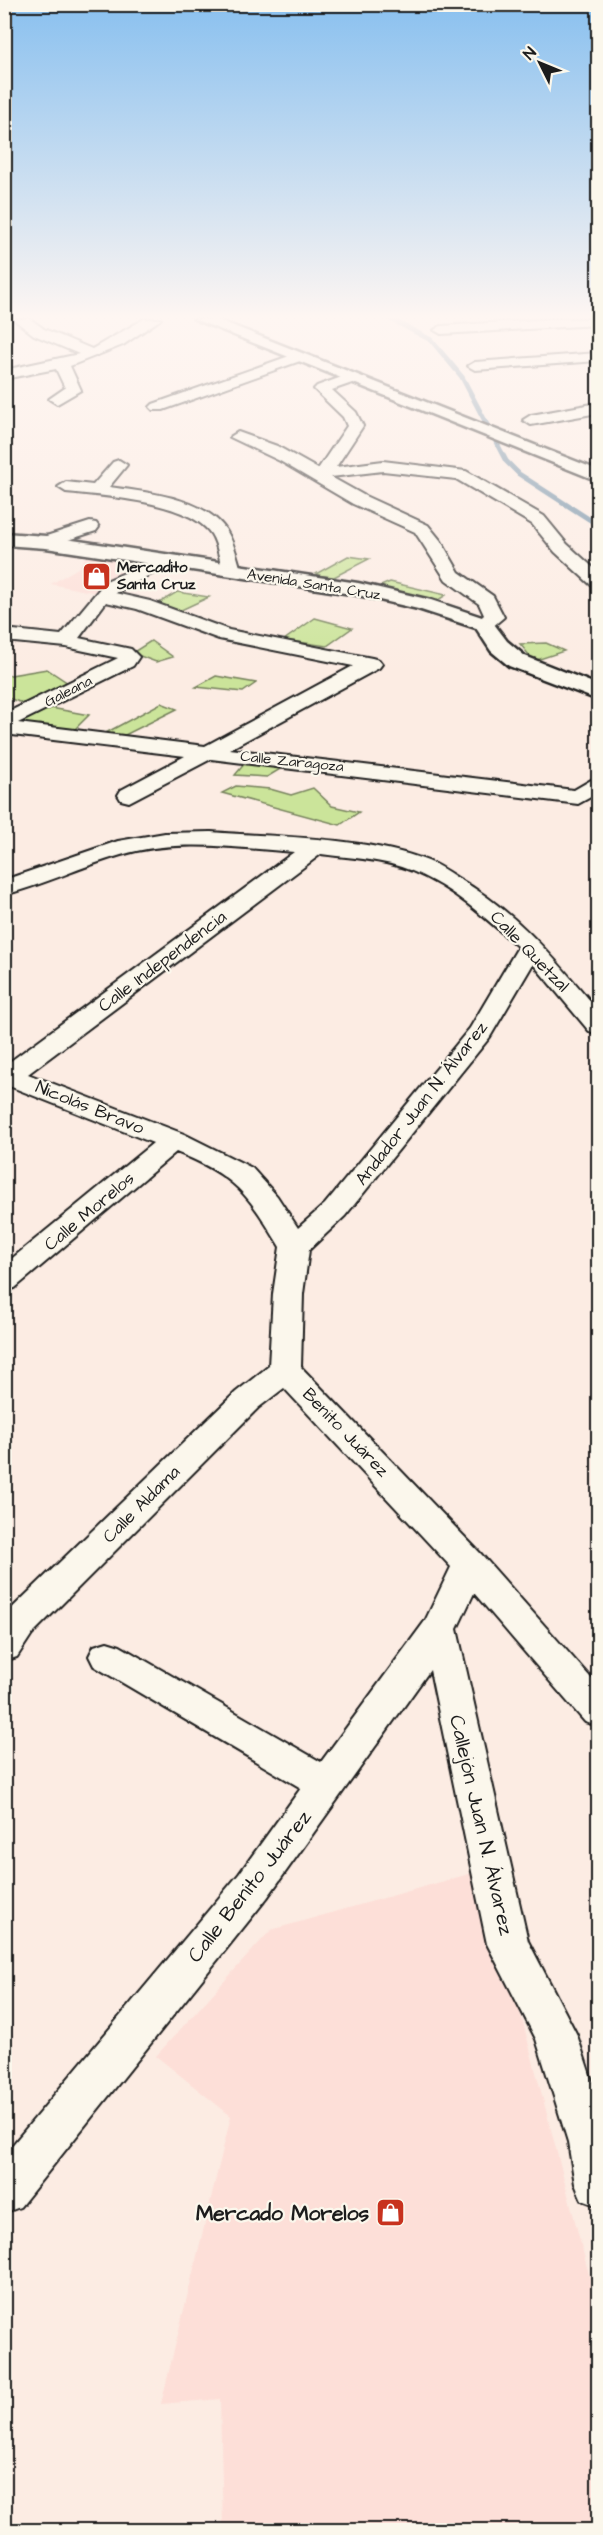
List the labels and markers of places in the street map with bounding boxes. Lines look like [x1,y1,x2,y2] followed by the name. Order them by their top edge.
[116,557,196,595] place label: Mercadito Santa Cruz
[80,560,112,592] shop icon: Mercadito Santa Cruz
[374,2197,406,2229] shop icon: Mercado Morelos
[196,2199,369,2228] place label: Mercado Morelos

